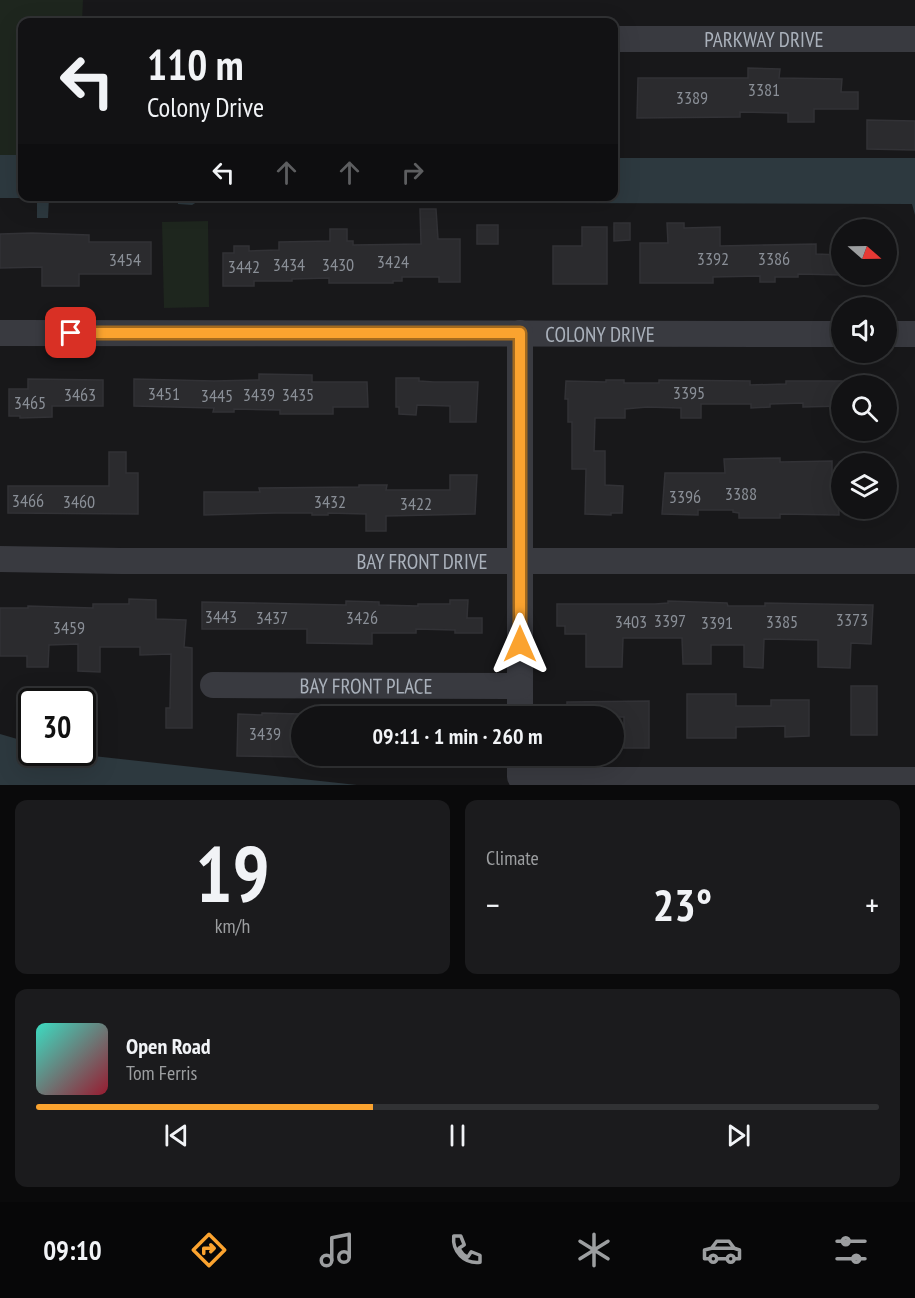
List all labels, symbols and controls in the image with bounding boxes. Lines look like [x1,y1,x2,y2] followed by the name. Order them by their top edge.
[704,26,824,53] street label: PARKWAY DRIVE
[147,37,244,92] text: 110 m
[48,42,126,120] icon: left
[748,78,780,101] house number: 3381
[676,86,708,109] house number: 3389
[147,90,264,124] text: Colony Drive
[207,156,240,189] icon: left
[270,156,303,189] icon: ahead
[333,156,366,189] icon: ahead
[396,156,429,189] icon: right
[831,219,897,285] north arrow
[831,219,897,519] map controls
[697,247,729,270] house number: 3392
[758,247,790,270] house number: 3386
[109,248,141,271] house number: 3454
[377,250,409,273] house number: 3424
[273,253,305,276] house number: 3434
[322,253,354,276] house number: 3430
[228,255,260,278] house number: 3442
[831,297,897,363] button: sound
[45,307,96,358] pin
[54,316,87,349] icon: arrive
[545,320,655,347] street label: COLONY DRIVE
[831,375,897,441] button: search
[673,381,705,404] house number: 3395
[148,382,180,405] house number: 3451
[64,383,96,406] house number: 3463
[243,383,275,406] house number: 3439
[282,383,314,406] house number: 3435
[201,384,233,407] house number: 3445
[14,391,46,414] house number: 3465
[831,453,897,519] button: layers
[725,482,757,505] house number: 3388
[669,485,701,508] house number: 3396
[12,489,44,512] house number: 3466
[63,490,95,513] house number: 3460
[314,490,346,513] house number: 3432
[400,492,432,515] house number: 3422
[356,548,488,575] street label: BAY FRONT DRIVE
[205,605,237,628] house number: 3443
[256,606,288,629] house number: 3437
[346,606,378,629] house number: 3426
[836,608,868,631] house number: 3373
[654,609,686,632] house number: 3397
[615,610,647,633] house number: 3403
[766,610,798,633] house number: 3385
[701,611,733,634] house number: 3391
[488,612,552,676] position arrow
[53,616,85,639] house number: 3459
[300,672,432,699] street label: BAY FRONT PLACE
[18,688,96,766] speed limit sign: 30
[249,722,281,745] house number: 3439
[372,722,543,750] text: 09:11 · 1 min · 260 m
[195,823,270,924] text: 19
[486,845,539,871] text: Climate
[653,875,712,933] text: 23°
[486,883,500,926] text: −
[865,883,879,926] text: +
[215,913,250,939] text: km/h
[126,1032,211,1060] text: Open Road
[126,1060,197,1086] text: Tom Ferris
[160,1119,193,1152] icon: previous
[441,1119,474,1152] icon: pause
[722,1119,755,1152] icon: next
[188,1229,230,1271] icon: directions
[316,1229,358,1271] icon: music
[445,1229,487,1271] icon: phone
[573,1229,615,1271] icon: climate
[701,1229,743,1271] icon: car
[830,1229,872,1271] icon: filters
[43,1233,102,1267] text: 09:10

